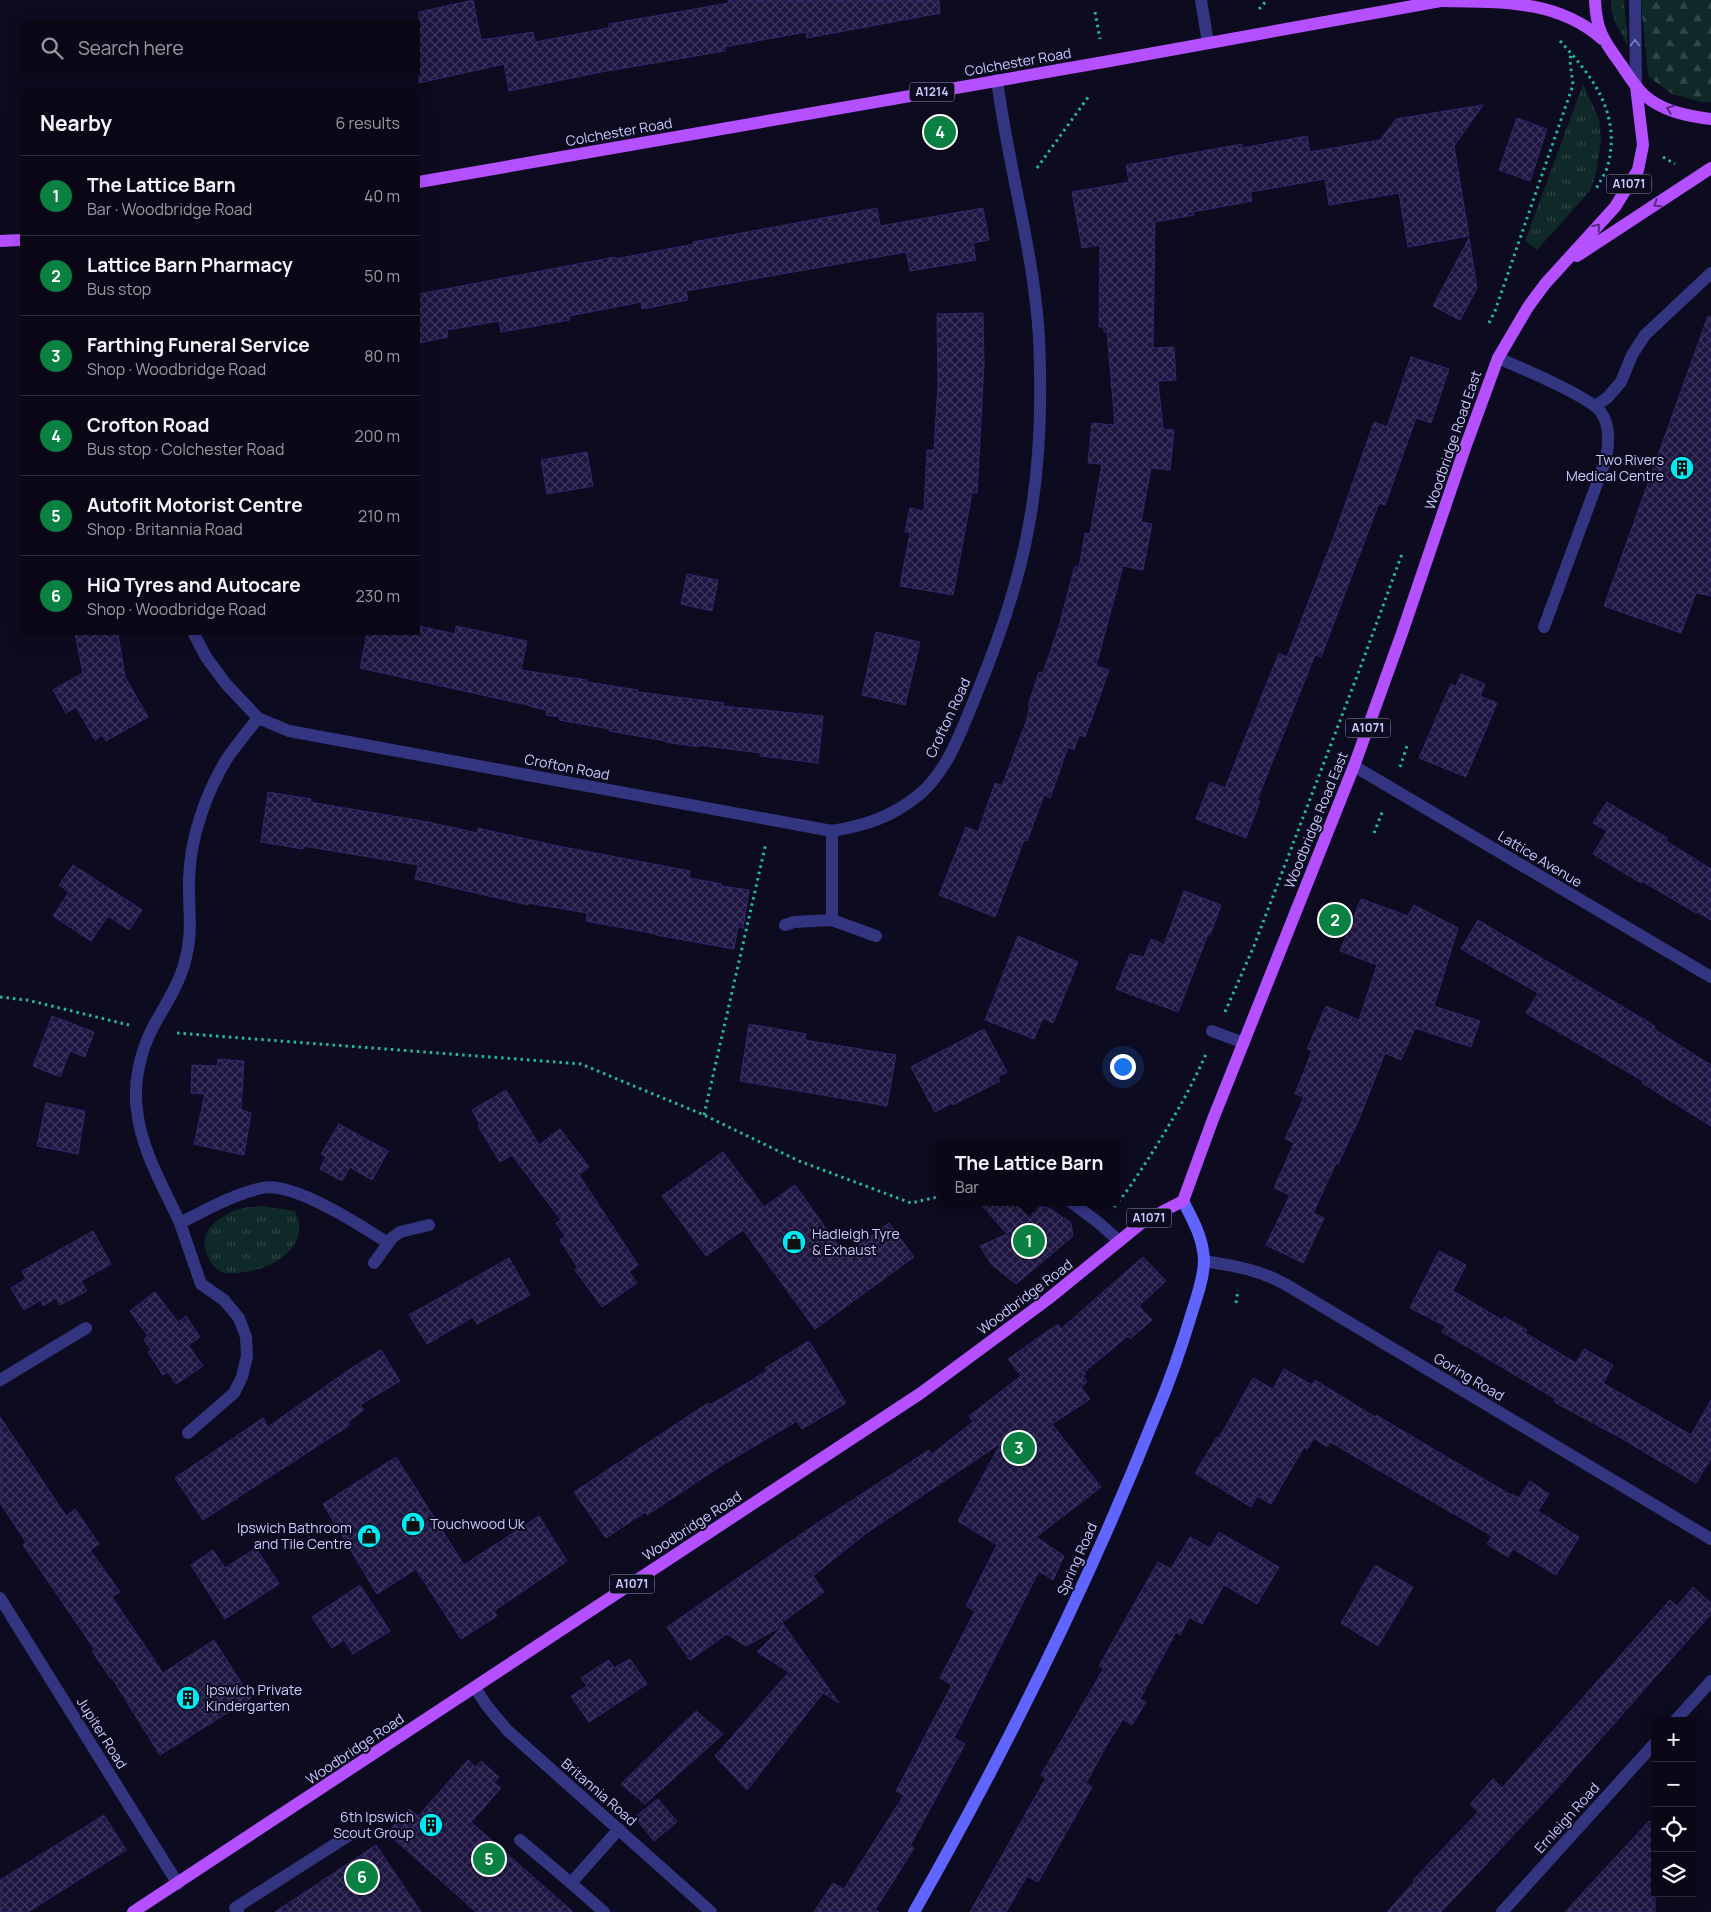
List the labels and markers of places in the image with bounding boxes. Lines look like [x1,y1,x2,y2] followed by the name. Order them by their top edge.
[924,113,956,151] pin: 4
[1566,450,1664,485] place label: Two Rivers Medical Centre
[1669,455,1695,481] building icon: Two Rivers Medical Centre
[1319,901,1351,939] pin: 2
[1013,1222,1045,1260] pin: 1
[812,1224,900,1259] place label: Hadleigh Tyre & Exhaust
[781,1229,807,1255] shop icon: Hadleigh Tyre & Exhaust
[1003,1429,1035,1467] pin: 3
[400,1511,426,1537] shop icon: Touchwood Uk
[430,1514,526,1533] place label: Touchwood Uk
[237,1518,352,1553] place label: Ipswich Bathroom and Tile Centre
[356,1523,382,1549] shop icon: Ipswich Bathroom and Tile Centre
[206,1680,302,1715] place label: Ipswich Private Kindergarten
[175,1685,201,1711] building icon: Ipswich Private Kindergarten
[333,1807,414,1842] place label: 6th Ipswich Scout Group
[418,1812,444,1838] building icon: 6th Ipswich Scout Group
[473,1840,505,1878] pin: 5
[346,1858,378,1896] pin: 6

